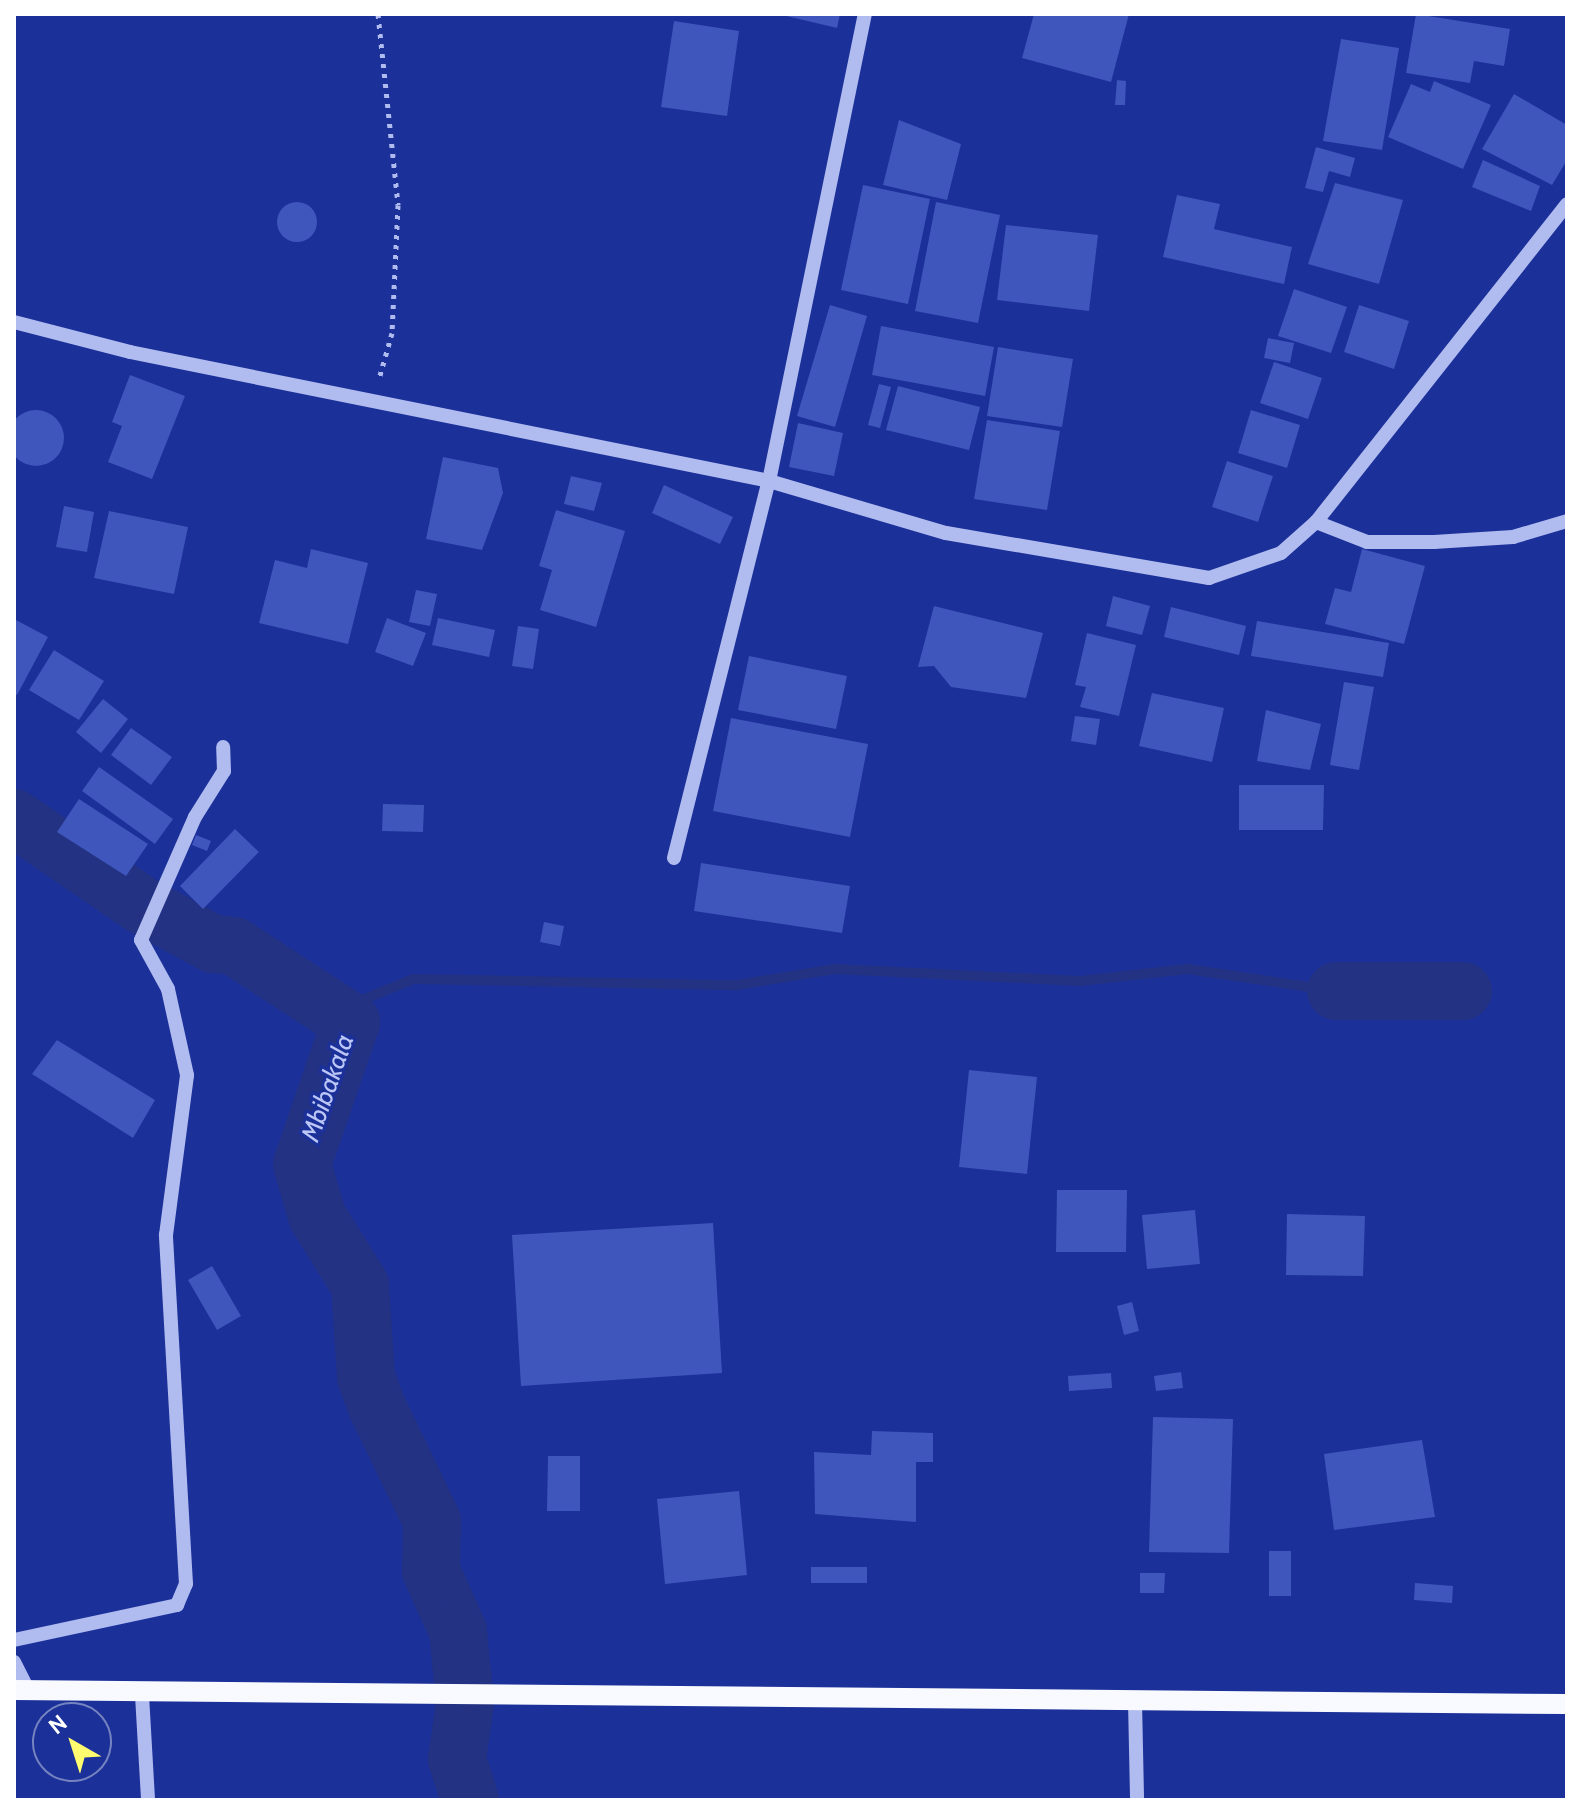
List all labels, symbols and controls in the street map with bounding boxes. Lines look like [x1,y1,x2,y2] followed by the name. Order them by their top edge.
[295,1030,361,1146] water label: Mbibakala
[32,1702,112,1782] north arrow
[43,1709,72,1740] text: N

